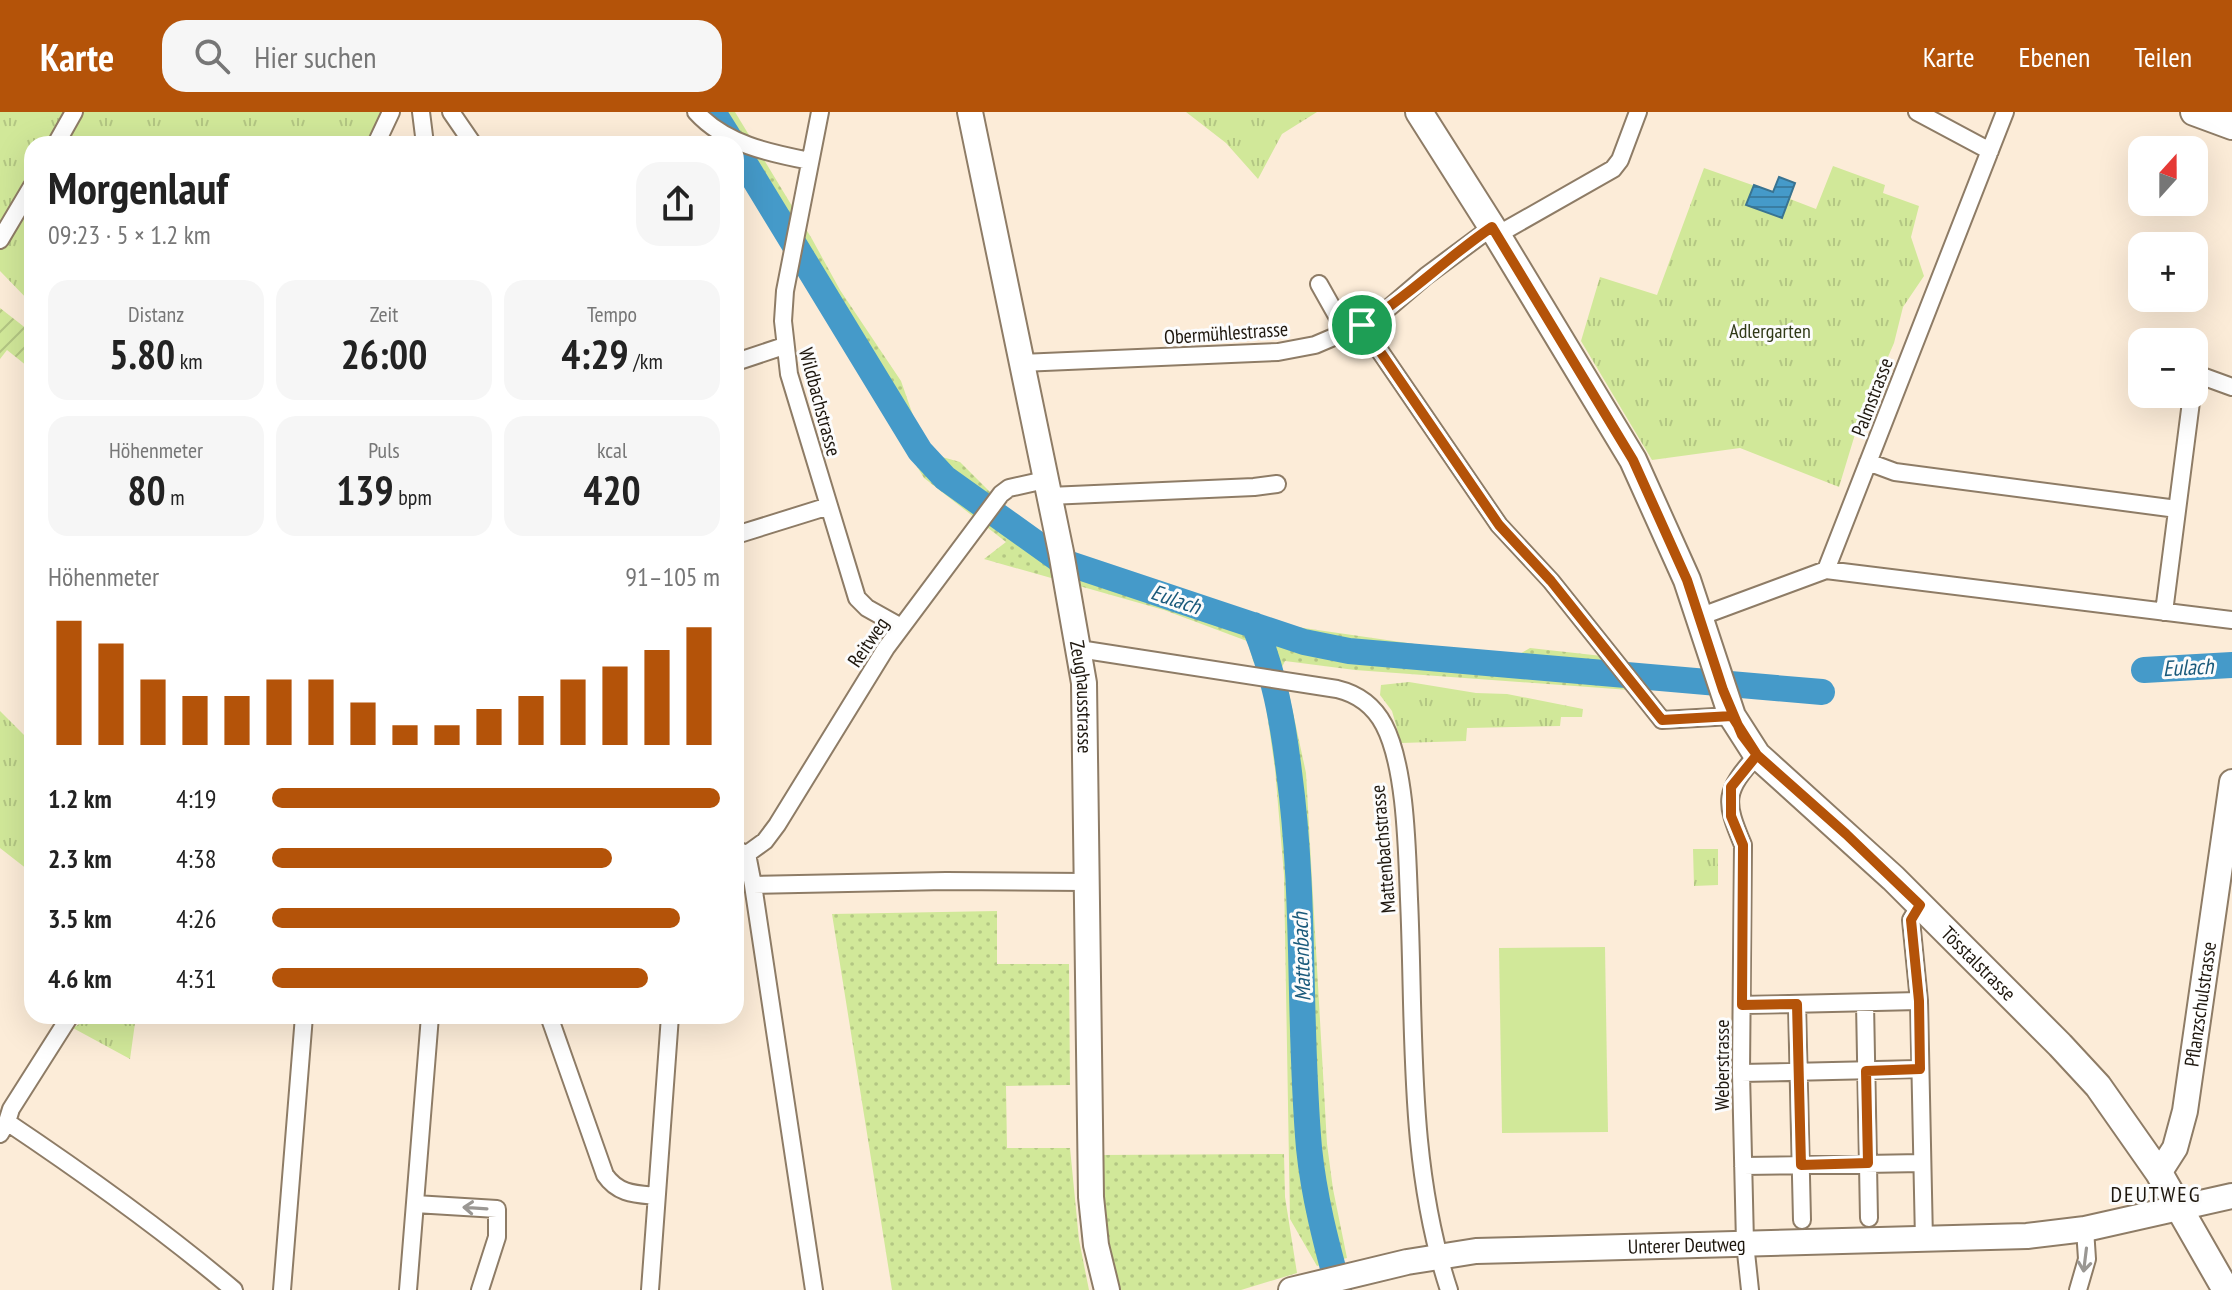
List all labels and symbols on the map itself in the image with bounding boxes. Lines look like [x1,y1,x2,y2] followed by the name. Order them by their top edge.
[2128,136,2208,216] north arrow
[1328,291,1396,359] pin
[1163,316,1289,350] street label: Obermühlestrasse
[1729,318,1811,344] park label: Adlergarten
[793,345,847,459] street label: Wildbachstrasse
[1845,354,1899,440] street label: Palmstrasse
[1148,578,1206,621] water label: Eulach
[842,612,894,672] street label: Reitweg
[1064,638,1098,754] street label: Zeughausstrasse
[2162,652,2215,682] water label: Eulach
[1364,784,1402,914] street label: Mattenbachstrasse
[1285,911,1317,1002] water label: Mattenbach
[1936,921,2021,1006] street label: Tösstalstrasse
[2178,940,2222,1068] street label: Pflanzschulstrasse
[1709,1020,1735,1110] street label: Weberstrasse
[2110,1180,2202,1208] district label: DEUTWEG
[462,1200,489,1215] one-way arrow
[1628,1231,1746,1260] street label: Unterer Deutweg
[2077,1247,2092,1272] one-way arrow

